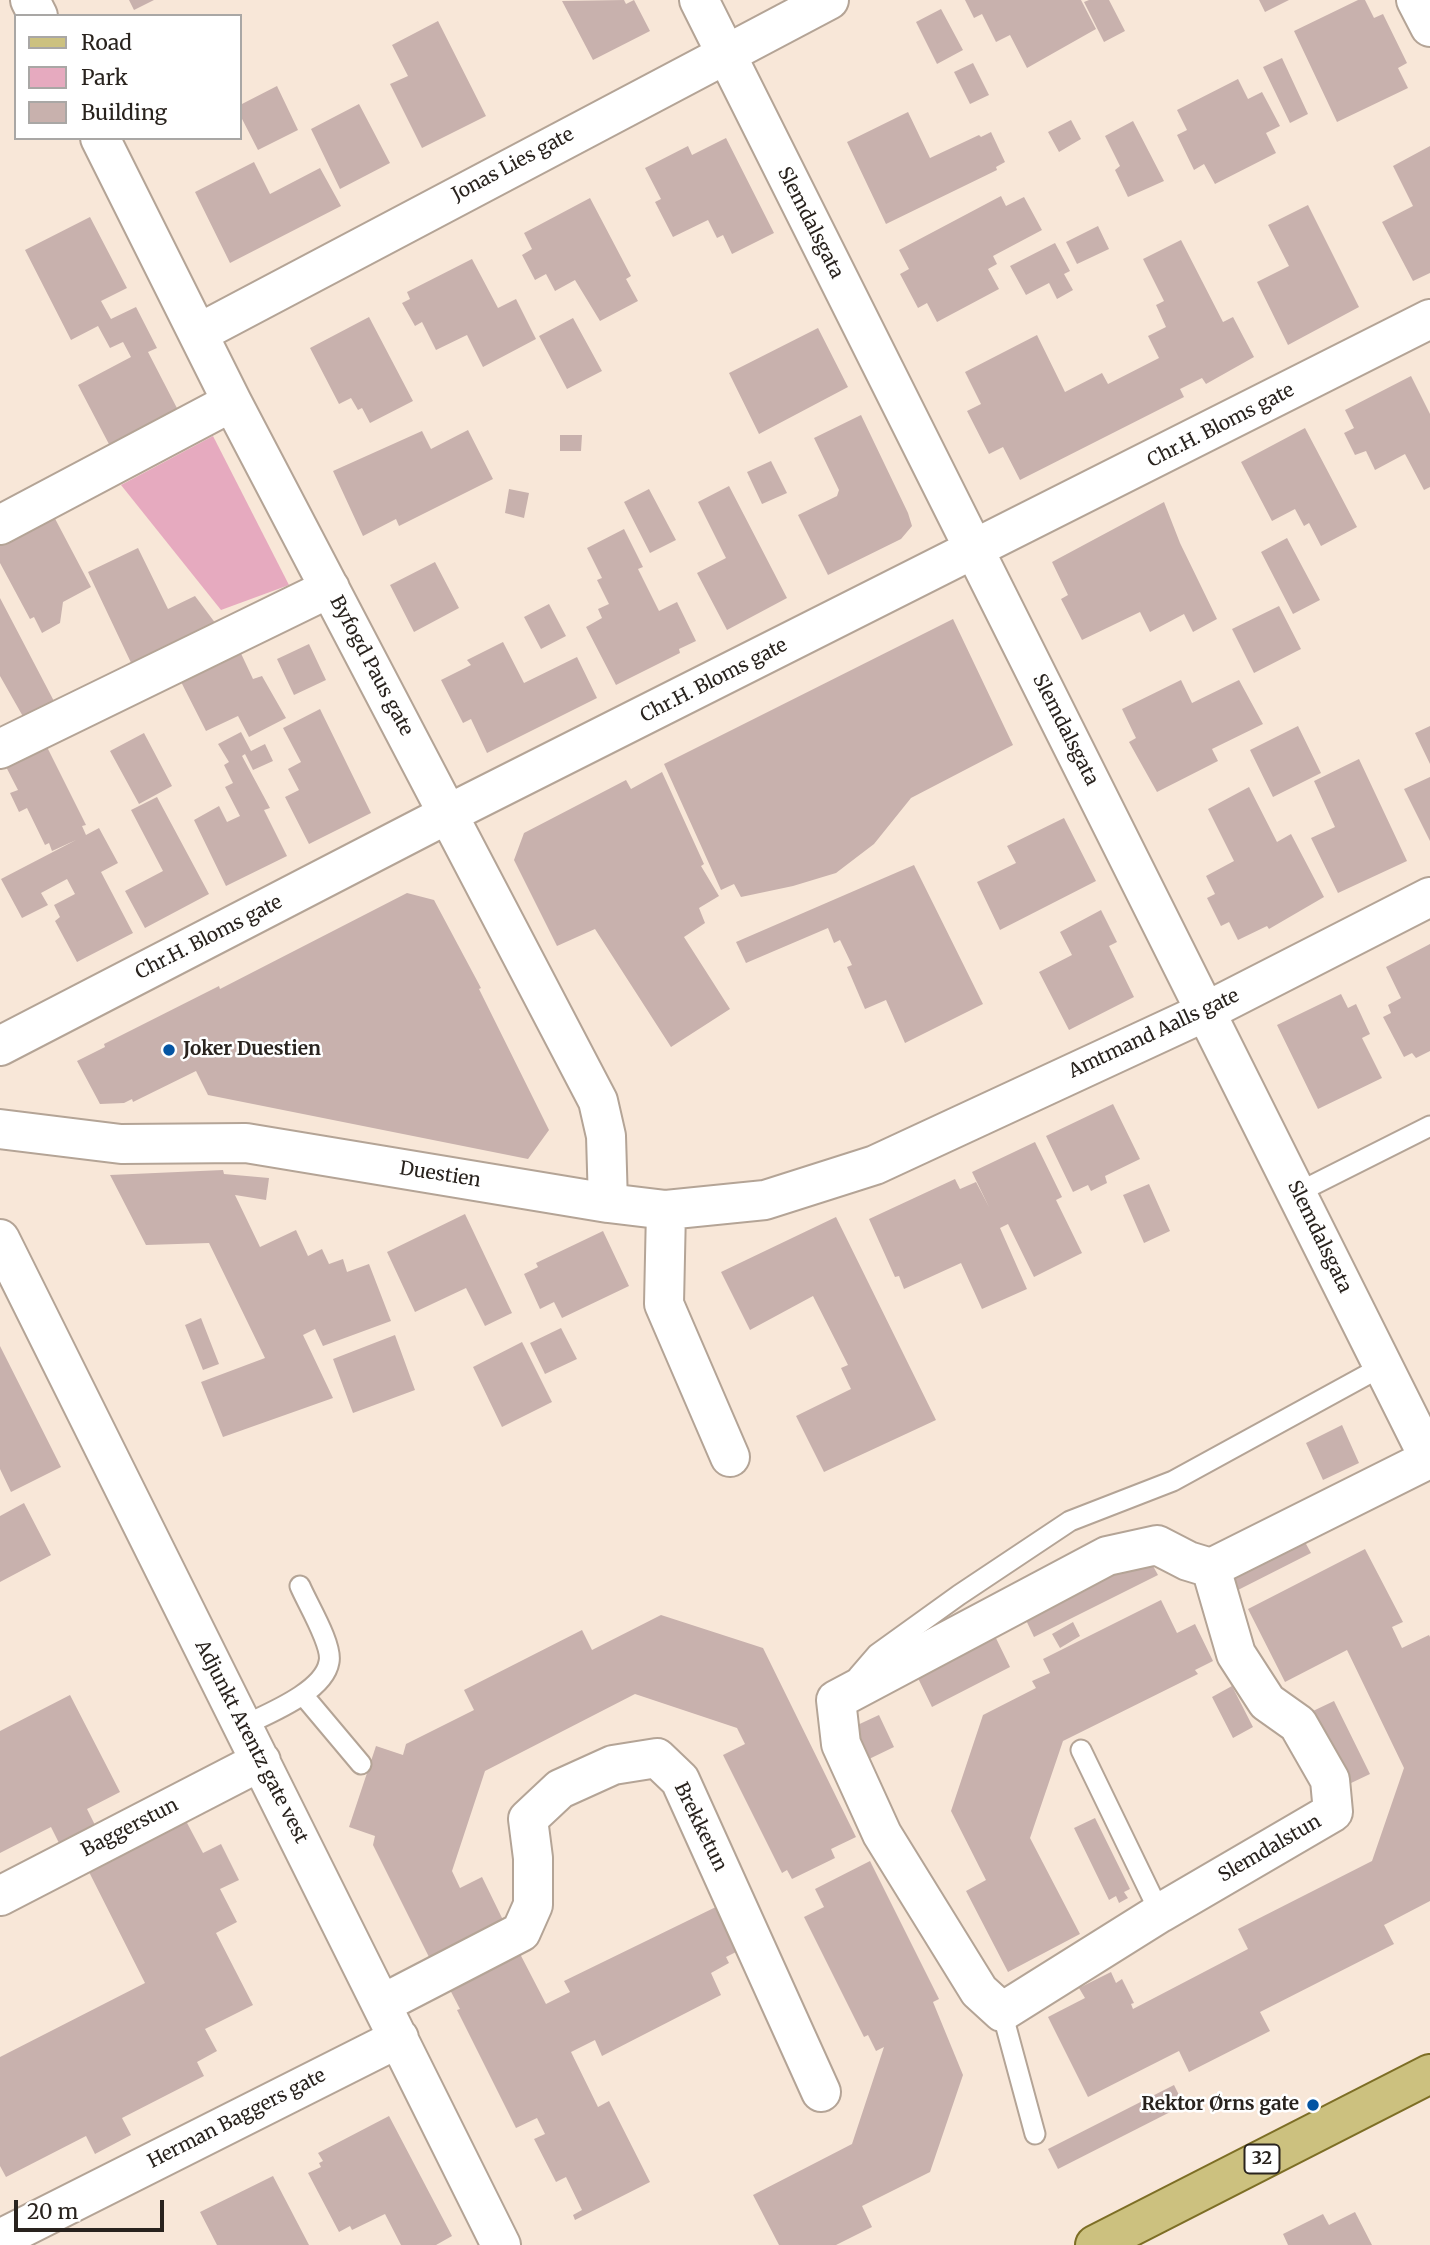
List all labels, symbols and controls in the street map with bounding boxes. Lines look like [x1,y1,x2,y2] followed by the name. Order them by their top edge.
[14,14,242,140] legend
[81,29,132,56] text: Road
[81,64,128,91] text: Park
[81,99,167,126] text: Building
[448,123,578,207] street label: Jonas Lies gate
[772,164,848,282] street label: Slemdalsgata
[1144,379,1298,473] street label: Chr.H. Bloms gate
[325,592,417,740] street label: Byfogd Paus gate
[637,634,791,728] street label: Chr.H. Bloms gate
[1027,671,1103,789] street label: Slemdalsgata
[132,891,286,985] street label: Chr.H. Bloms gate
[1065,985,1243,1083] street label: Amtmand Aalls gate
[183,1039,321,1061] place label: Joker Duestien
[161,1042,177,1058] marker: Joker Duestien
[398,1157,482,1193] street label: Duestien
[1282,1177,1356,1297] street label: Slemdalsgata
[190,1637,312,1847] street label: Adjunkt Arentz gate vest
[669,1779,731,1875] street label: Brekketun
[78,1794,182,1862] street label: Baggerstun
[1215,1810,1325,1888] street label: Slemdalstun
[144,2064,330,2174] street label: Herman Baggers gate
[1141,2094,1299,2116] place label: Rektor Ørns gate
[1305,2097,1321,2113] marker: Rektor Ørns gate
[1244,2144,1280,2174] road number: 32
[18,2186,168,2230] scale bar
[27,2198,78,2225] text: 20 m

